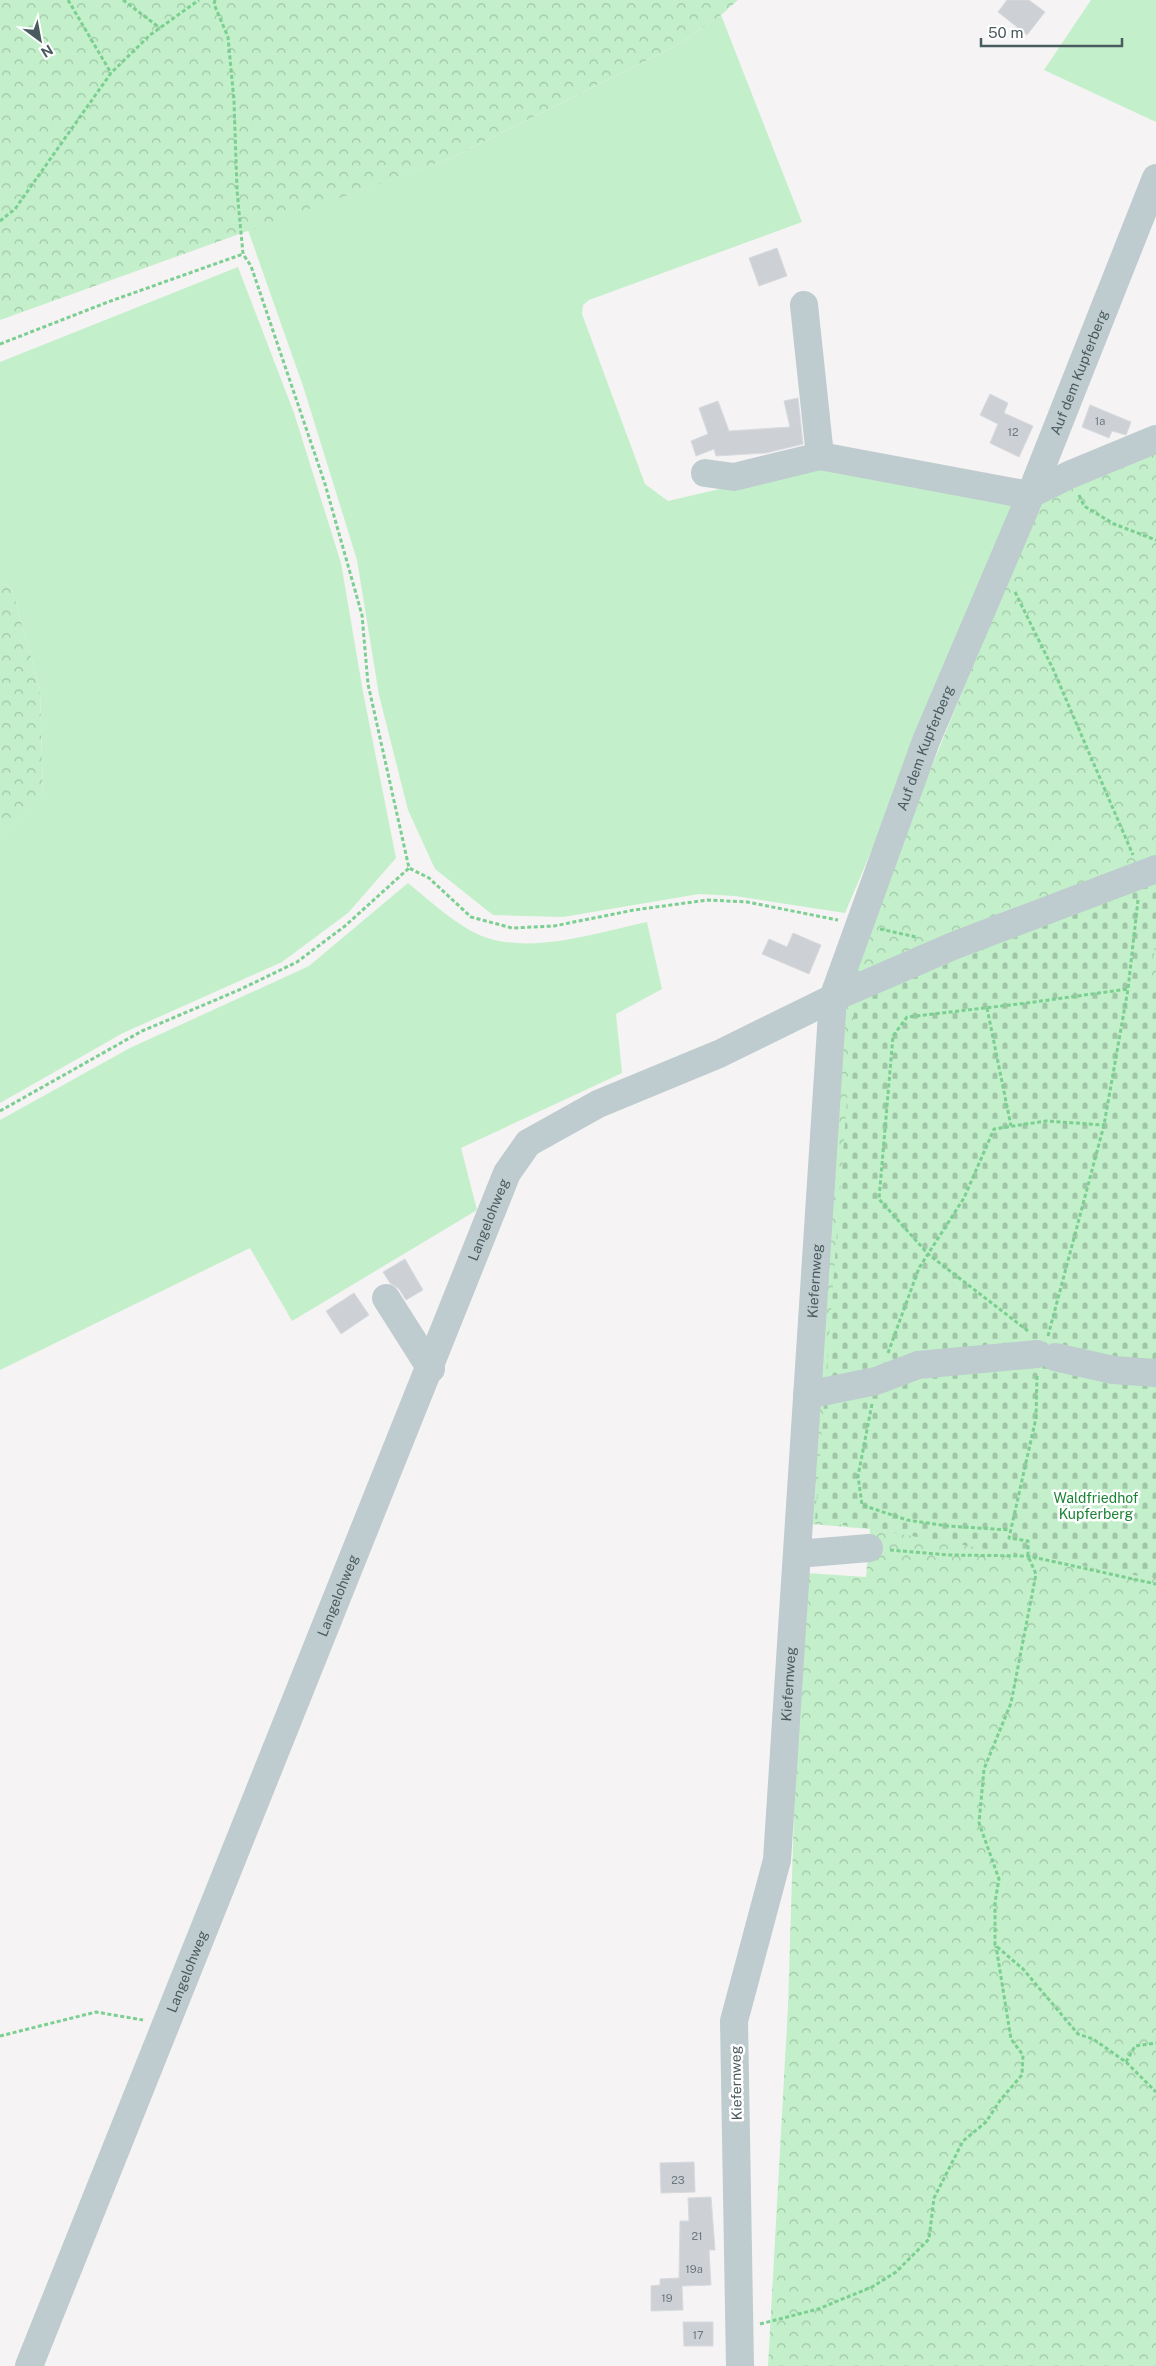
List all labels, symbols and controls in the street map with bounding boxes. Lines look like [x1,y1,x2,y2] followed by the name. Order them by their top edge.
[15,15,65,65] north arrow
[981,15,1122,47] scale bar
[988,24,1023,41] text: 50 m
[38,41,56,61] text: N
[1047,307,1111,437] street label: Auf dem Kupferberg
[1095,415,1105,427] house number: 1a
[1007,426,1019,438] house number: 12
[894,683,957,813] street label: Auf dem Kupferberg
[465,1176,512,1263] street label: Langelohweg
[804,1243,825,1319] street label: Kiefernweg
[1054,1490,1139,1522] park label: Waldfriedhof Kupferberg
[314,1552,361,1639] street label: Langelohweg
[778,1646,799,1722] street label: Kiefernweg
[163,1928,211,2015] street label: Langelohweg
[727,2045,745,2121] street label: Kiefernweg
[671,2174,685,2186] house number: 23
[691,2230,703,2242] house number: 21
[685,2263,703,2275] house number: 19a
[661,2292,673,2304] house number: 19
[692,2329,704,2341] house number: 17

